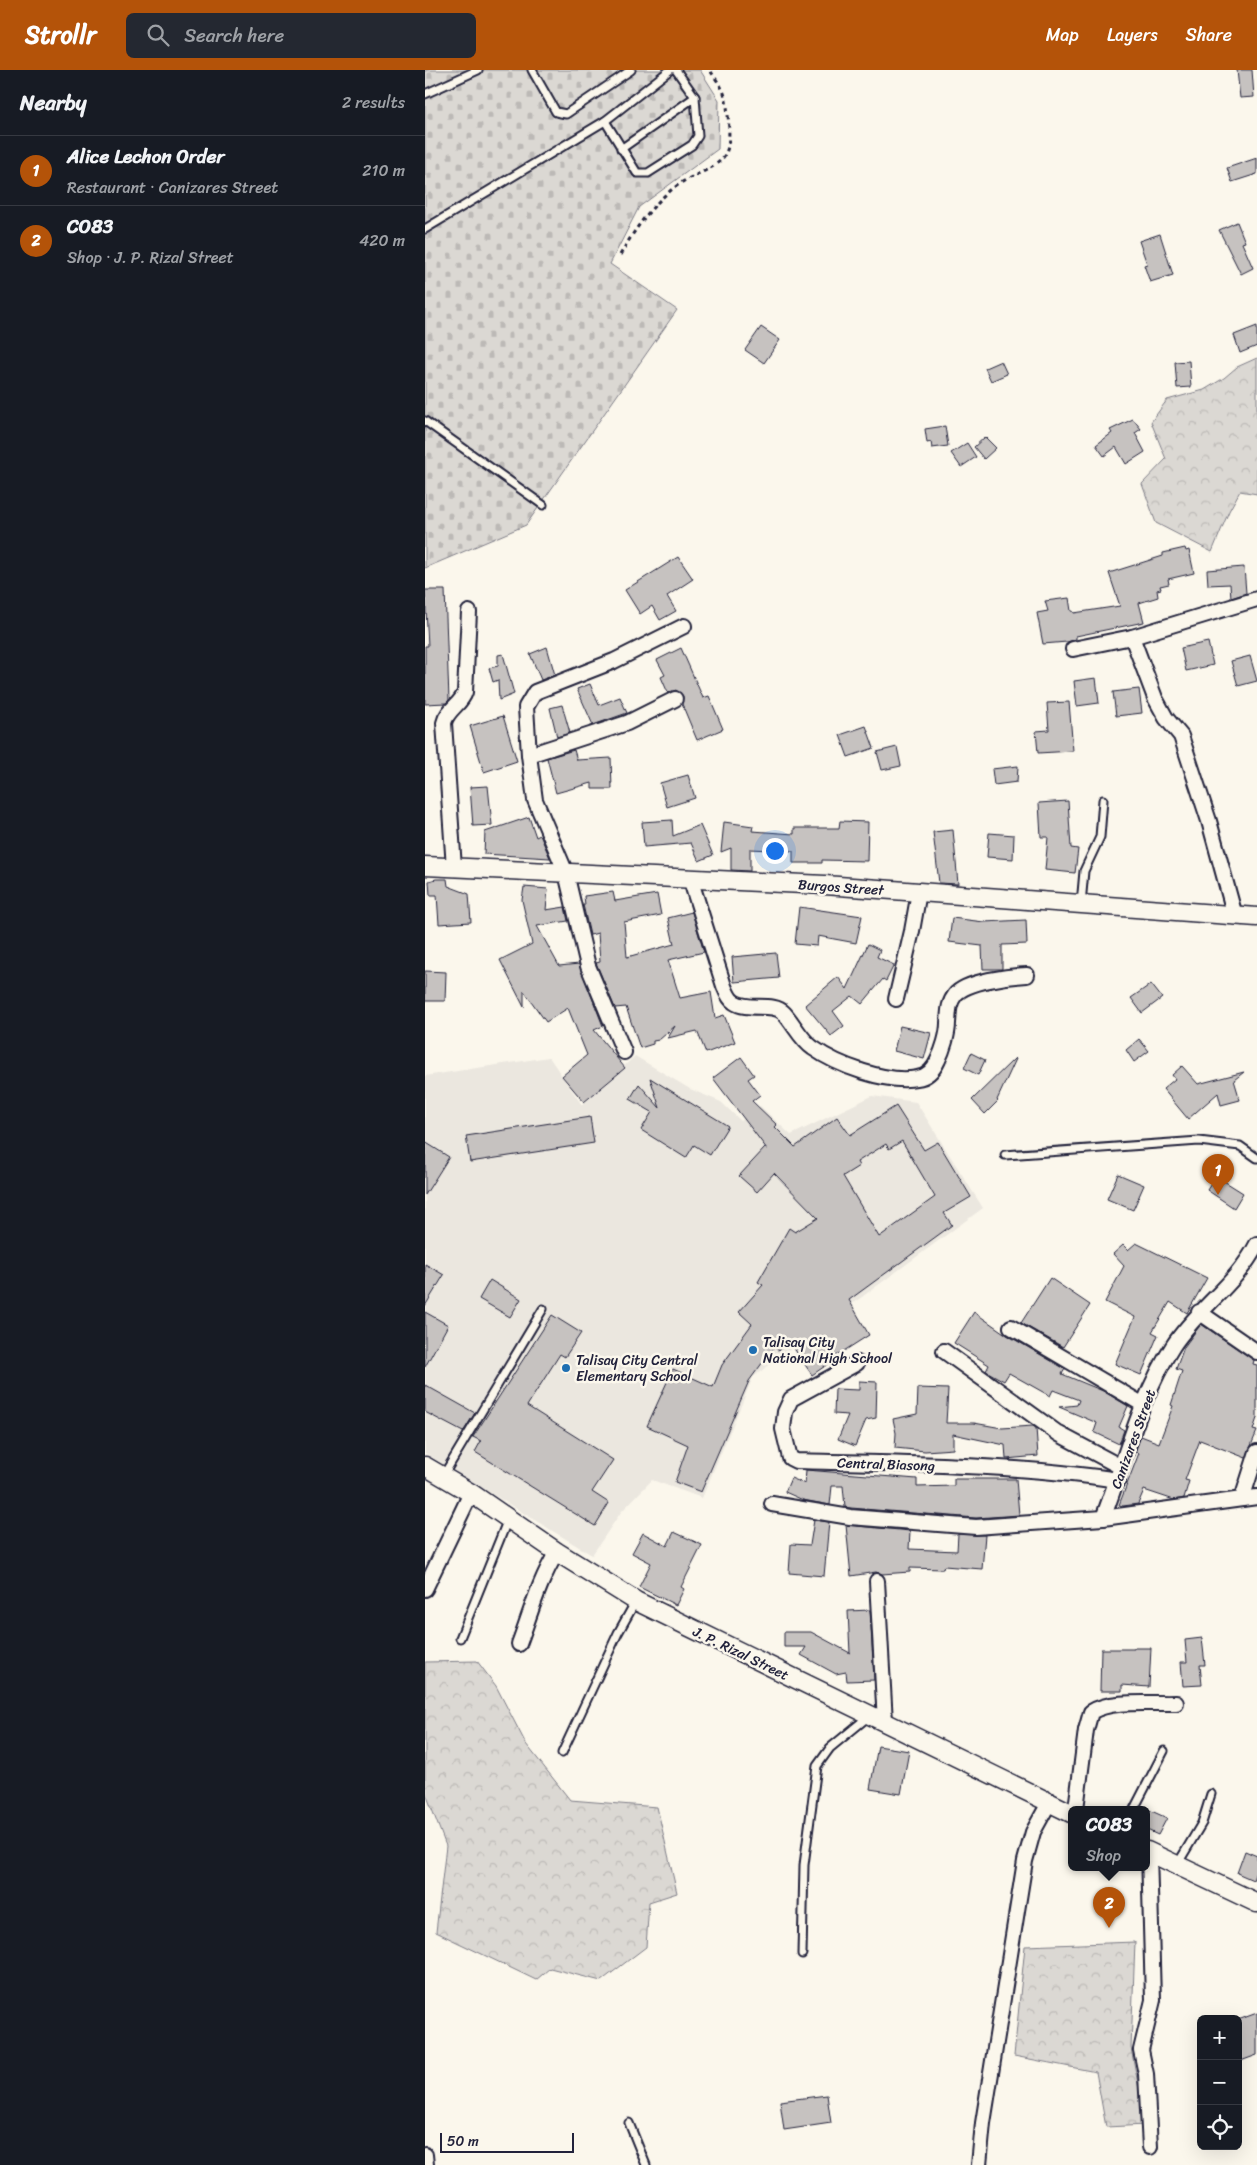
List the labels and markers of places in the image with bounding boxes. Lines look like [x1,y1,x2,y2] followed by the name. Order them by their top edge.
[1202,1154,1234,1195] pin: 1
[763,1330,893,1371] place label: Talisay City National High School
[747,1344,759,1356] marker: Talisay City National High School
[576,1348,699,1389] place label: Talisay City Central Elementary School
[560,1362,572,1374] marker: Talisay City Central Elementary School
[1093,1887,1125,1928] pin: 2

